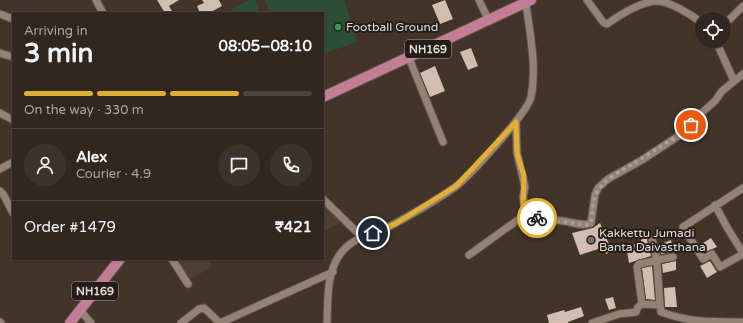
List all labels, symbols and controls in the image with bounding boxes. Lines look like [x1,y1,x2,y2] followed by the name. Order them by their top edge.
[695,12,731,48] map controls
[695,12,731,48] button: locate
[346,20,438,34] place label: Football Ground
[333,22,343,32] marker: Football Ground
[24,23,88,39] text: Arriving in
[219,37,312,55] text: 08:05–08:10
[24,38,93,69] text: 3 min
[405,40,451,58] road number: NH169
[24,102,144,118] text: On the way · 330 m
[674,108,708,142] pin
[680,114,702,136] icon: bag
[24,144,66,186] button: person
[218,144,260,186] button: chat
[270,144,312,186] button: phone
[76,148,107,166] text: Alex
[76,166,151,182] text: Courier · 4.9
[517,198,557,238] courier
[526,207,548,229] icon: bike
[356,216,390,250] pin
[24,218,116,236] text: Order #1479
[275,218,312,236] text: ₹421
[362,222,384,244] icon: home
[599,226,706,254] place label: Kakkettu Jumadi Banta Daivasthana
[586,235,596,245] marker: Kakkettu Jumadi Banta Daivasthana
[72,282,118,300] road number: NH169

